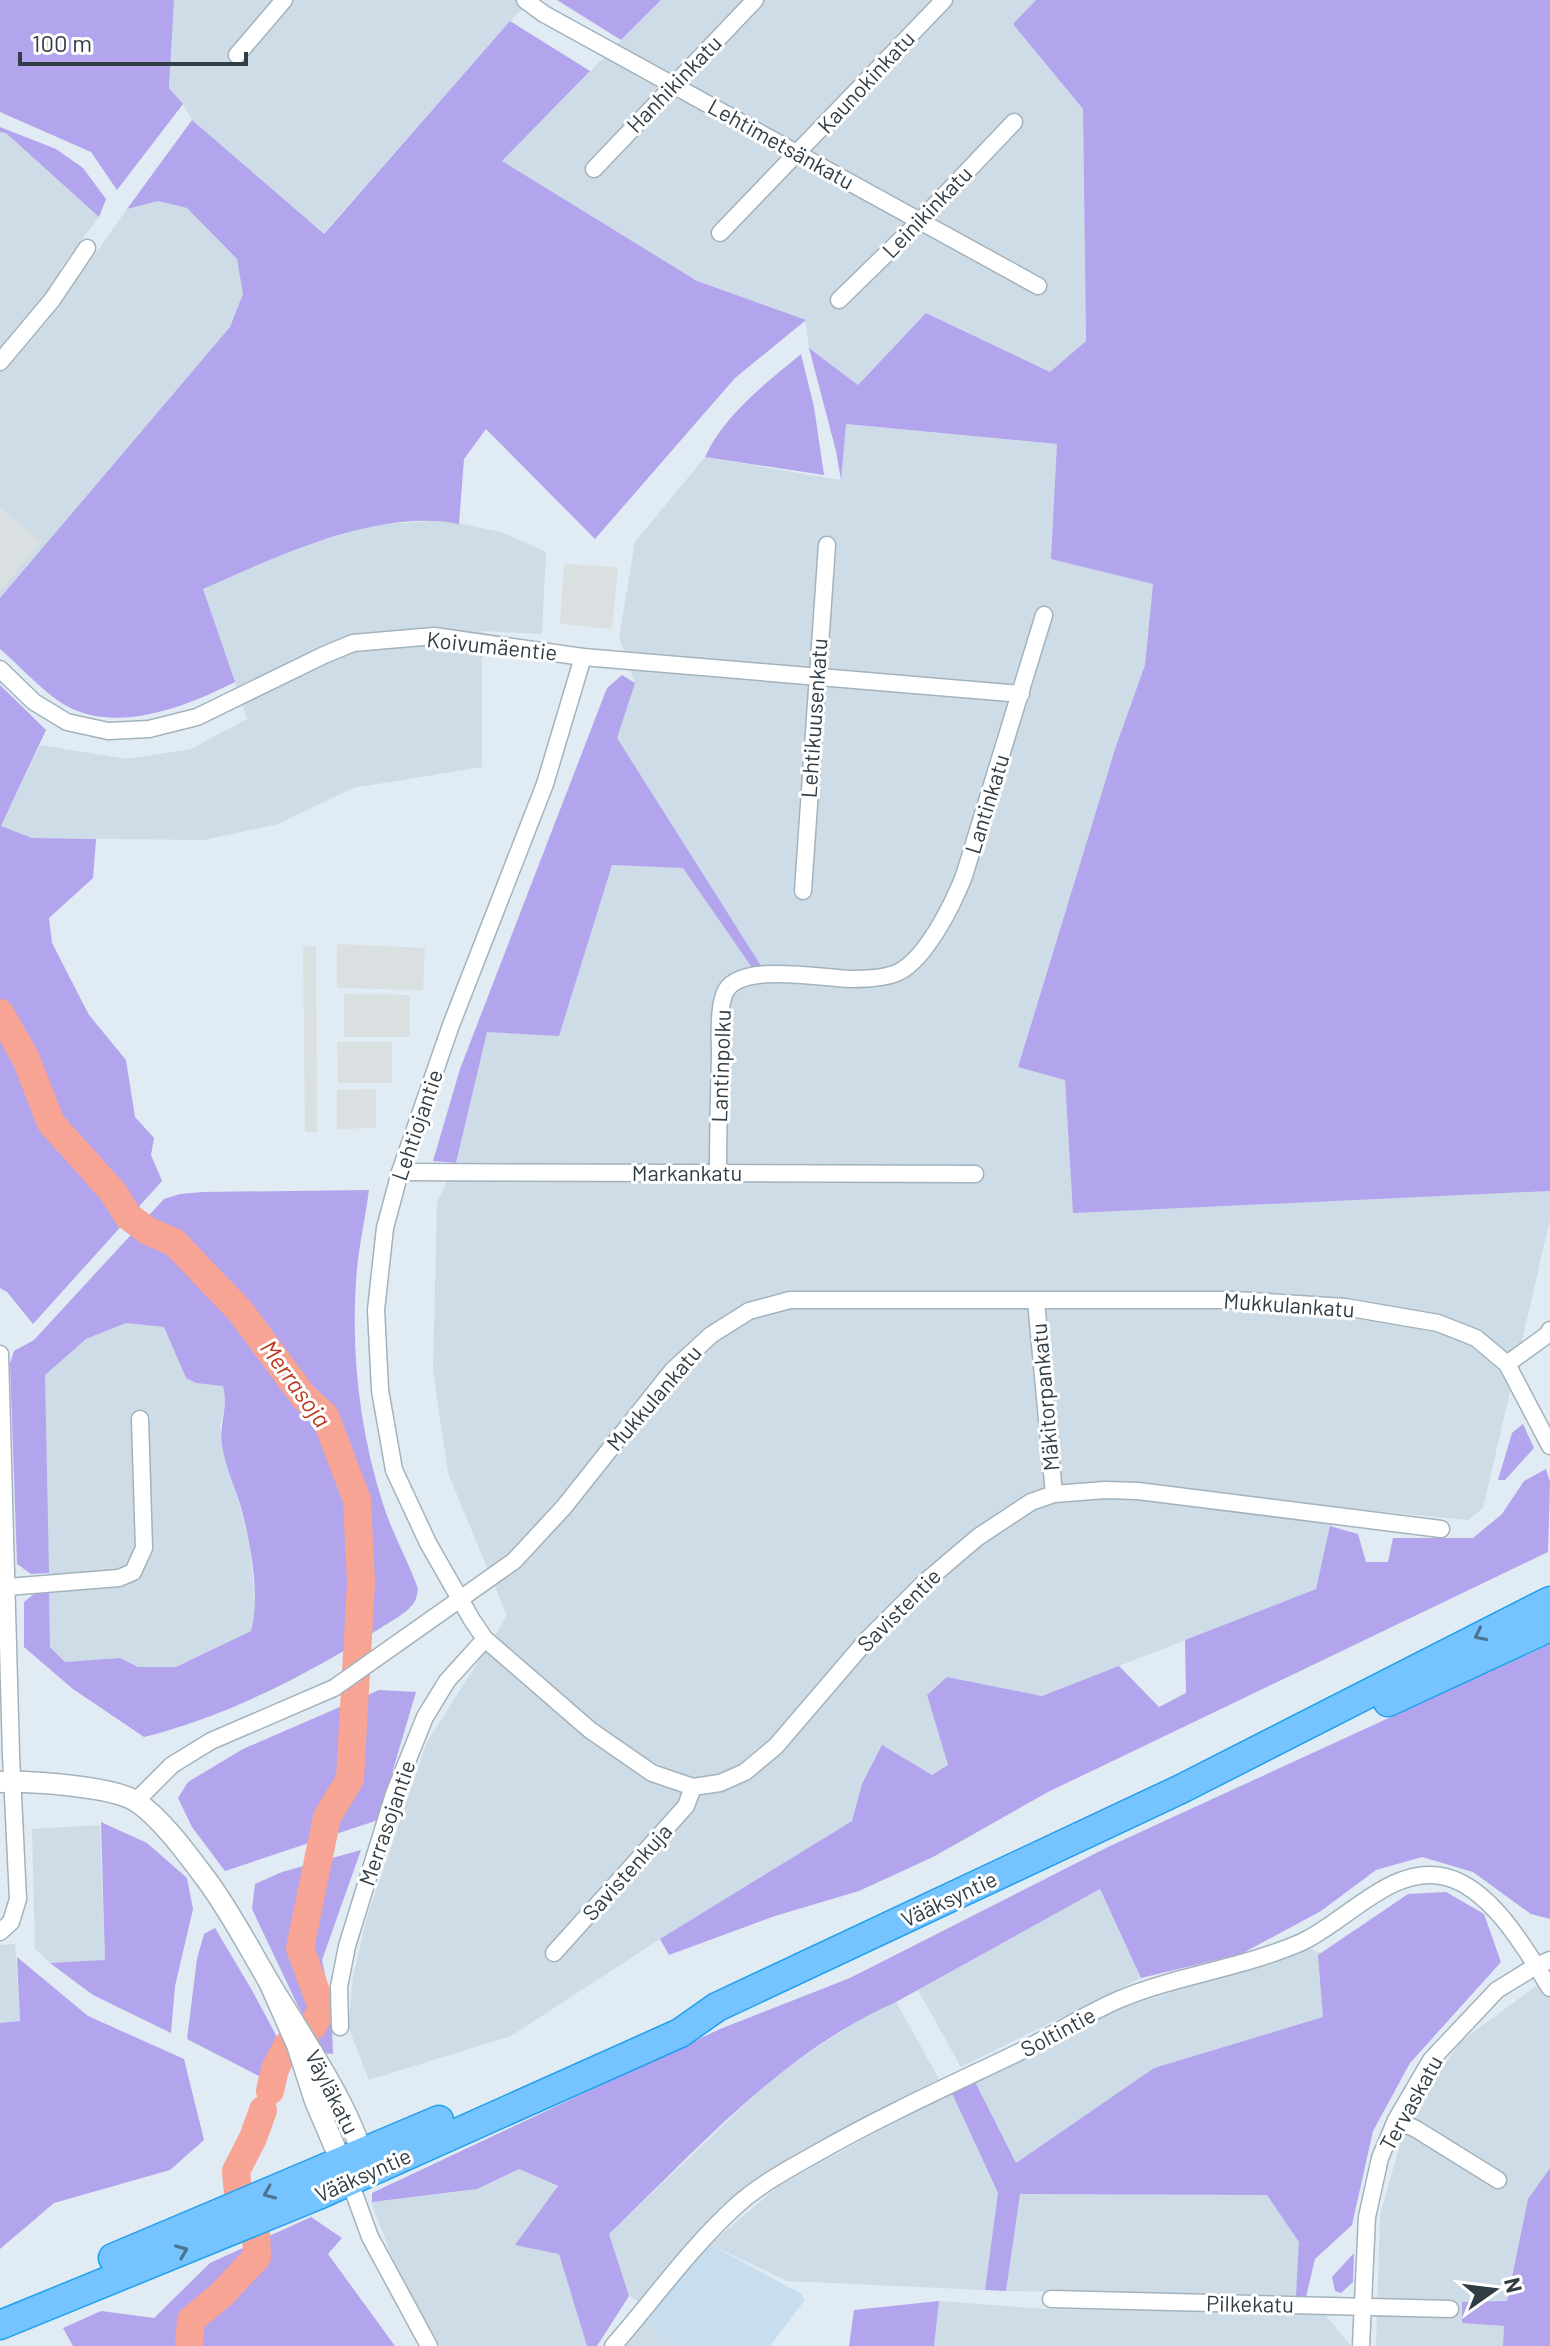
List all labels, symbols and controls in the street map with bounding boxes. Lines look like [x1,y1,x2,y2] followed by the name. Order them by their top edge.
[20,16,246,66] scale bar
[811,25,919,138] street label: Kaunokinkatu
[32,28,92,57] text: 100 m
[620,29,726,137] street label: Hanhikinkatu
[704,92,859,194] street label: Lehtimetsänkatu
[876,160,976,263] street label: Leinikinkatu
[426,625,559,665] street label: Koivumäentie
[794,637,832,799] street label: Lehtikuusenkatu
[959,751,1014,857] street label: Lantinkatu
[705,1009,735,1123] street label: Lantinpolku
[385,1066,447,1184] street label: Lehtiojantie
[632,1159,742,1185] street label: Markankatu
[1223,1286,1355,1322] street label: Mukkulankatu
[1025,1322,1063,1472] street label: Mäkitorpankatu
[255,1334,338,1432] water label: Merrasoja
[600,1339,706,1455] street label: Mukkulankatu
[851,1562,945,1656] street label: Savistentie
[1474,1625,1488,1641] one-way arrow
[352,1756,420,1889] street label: Merrasojantie
[576,1818,676,1925] street label: Savistenkuja
[897,1865,1001,1932] street label: Vääksyntie
[1016,2001,1099,2062] street label: Soltintie
[301,2045,365,2138] street label: Väyläkatu
[1373,2050,1447,2155] street label: Tervaskatu
[310,2141,415,2207] street label: Vääksyntie
[263,2183,278,2199] one-way arrow
[174,2245,188,2261] one-way arrow
[1454,2250,1534,2330] north arrow
[1500,2275,1529,2295] text: N
[1206,2289,1294,2317] street label: Pilkekatu

